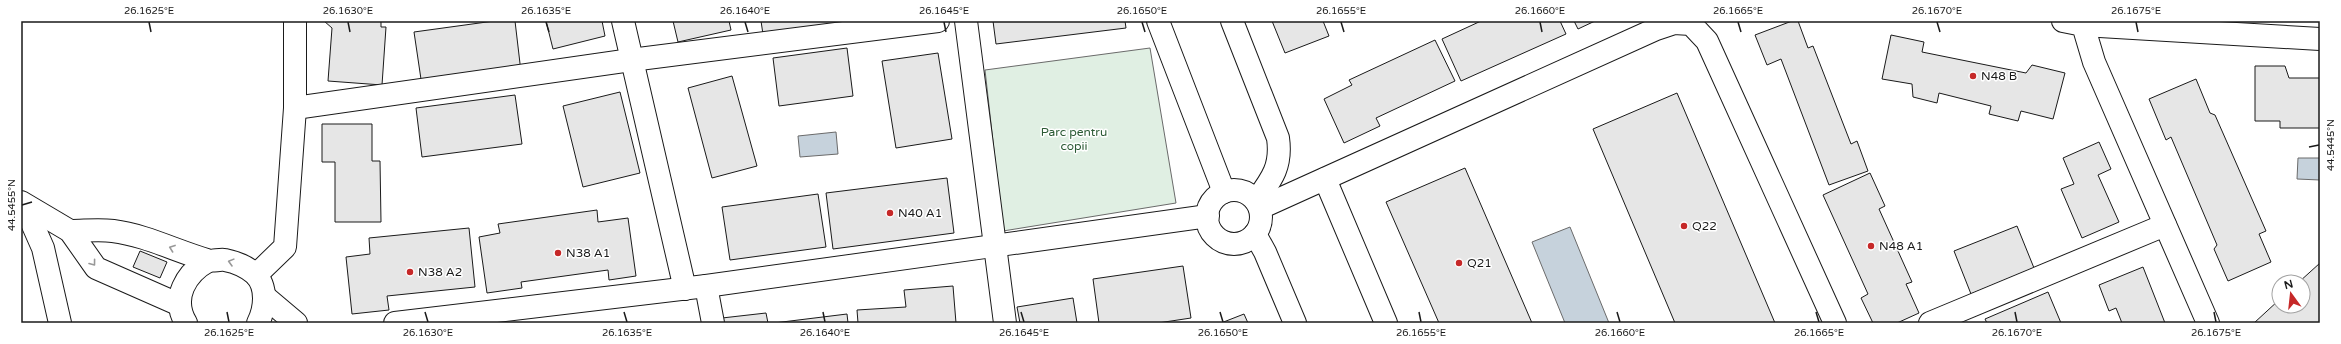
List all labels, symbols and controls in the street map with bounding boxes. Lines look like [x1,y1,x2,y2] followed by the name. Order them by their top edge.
[124,5,174,17] text: 26.1625°E
[323,5,373,17] text: 26.1630°E
[521,5,571,17] text: 26.1635°E
[720,5,770,17] text: 26.1640°E
[919,5,969,17] text: 26.1645°E
[1117,5,1167,17] text: 26.1650°E
[1316,5,1366,17] text: 26.1655°E
[1515,5,1565,17] text: 26.1660°E
[1713,5,1763,17] text: 26.1665°E
[1912,5,1962,17] text: 26.1670°E
[2111,5,2161,17] text: 26.1675°E
[1981,69,2017,83] place label: N48 B
[1968,71,1978,81] marker: N48 B
[2325,119,2337,171] text: 44.5445°N
[1041,125,1107,153] park label: Parc pentru copii
[6,179,18,231] text: 44.5455°N
[898,206,942,220] place label: N40 A1
[885,208,895,218] marker: N40 A1
[1692,219,1717,233] place label: Q22
[1679,221,1689,231] marker: Q22
[1879,239,1923,253] place label: N48 A1
[1866,241,1876,251] marker: N48 A1
[168,244,175,252] one-way arrow
[566,246,610,260] place label: N38 A1
[553,248,563,258] marker: N38 A1
[1467,256,1492,270] place label: Q21
[88,258,95,265] one-way arrow
[228,258,235,267] one-way arrow
[1454,258,1464,268] marker: Q21
[418,265,462,279] place label: N38 A2
[405,267,415,277] marker: N38 A2
[2271,274,2311,314] north arrow
[2283,277,2294,292] text: N
[204,327,254,339] text: 26.1625°E
[403,327,453,339] text: 26.1630°E
[602,327,652,339] text: 26.1635°E
[800,327,850,339] text: 26.1640°E
[999,327,1049,339] text: 26.1645°E
[1198,327,1248,339] text: 26.1650°E
[1396,327,1446,339] text: 26.1655°E
[1595,327,1645,339] text: 26.1660°E
[1794,327,1844,339] text: 26.1665°E
[1992,327,2042,339] text: 26.1670°E
[2191,327,2241,339] text: 26.1675°E

